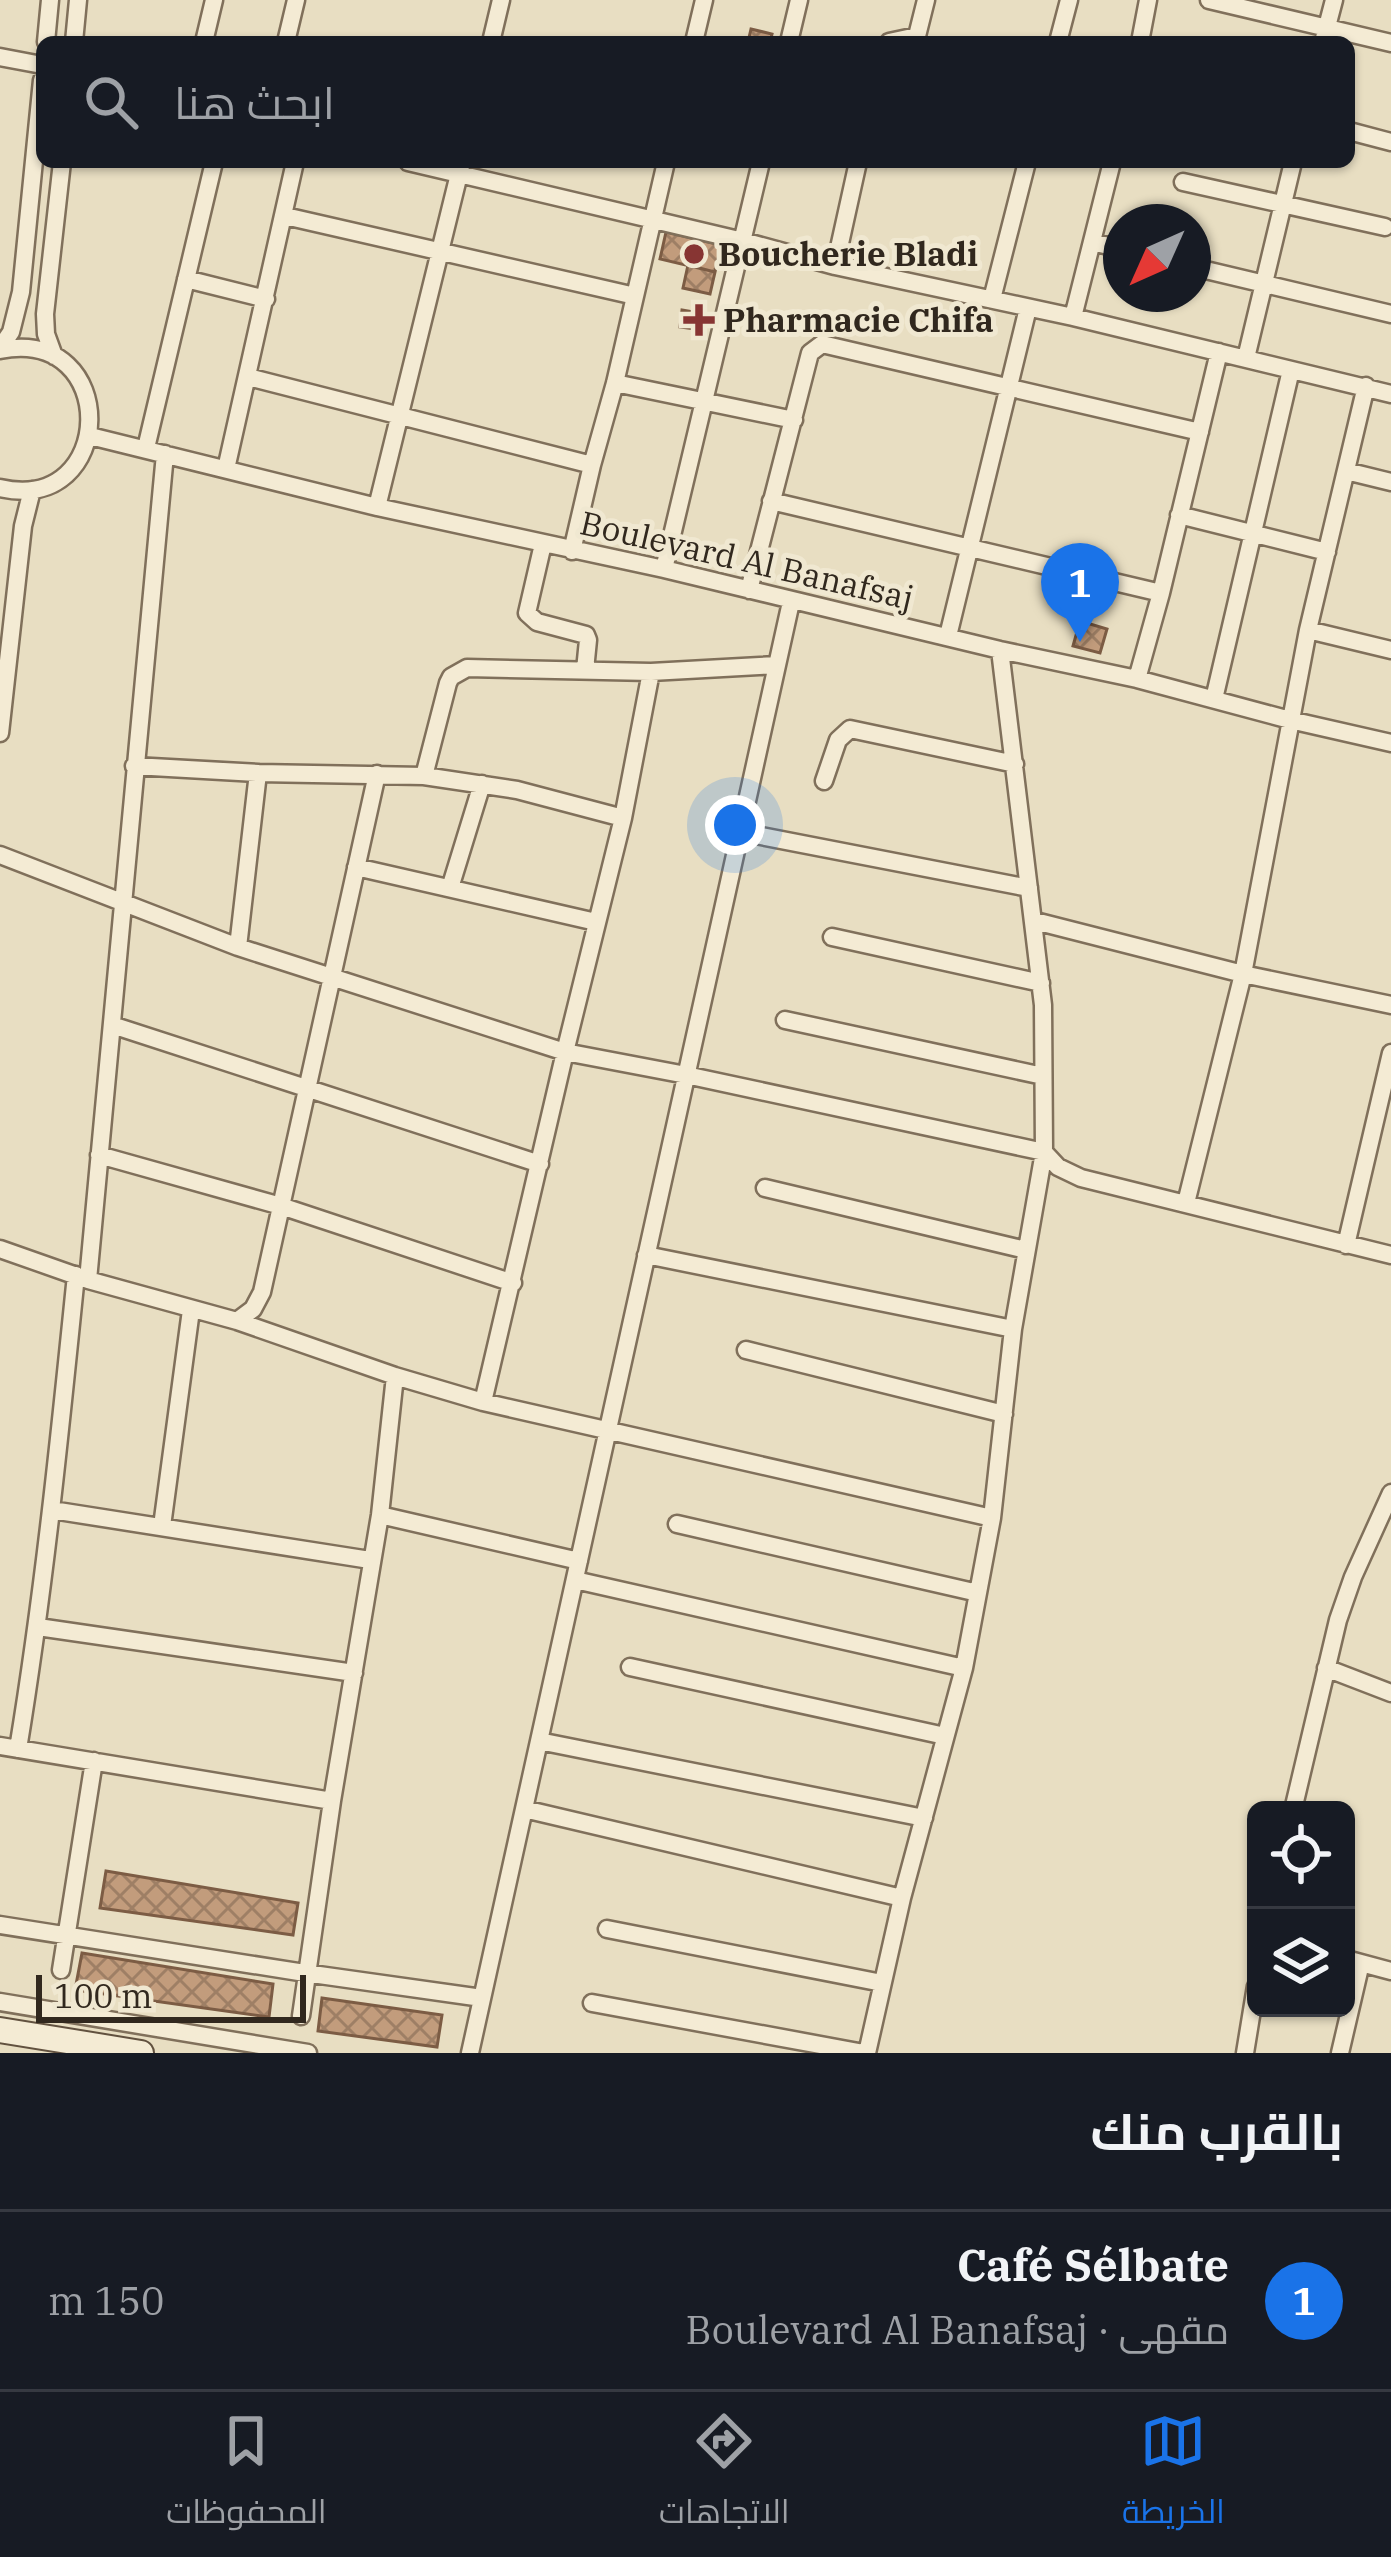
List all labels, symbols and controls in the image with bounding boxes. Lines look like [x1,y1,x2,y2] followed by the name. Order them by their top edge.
[36,36,1355,168] search box
[78,69,144,135] icon: search
[174,73,335,131] text: ابحث هنا
[1103,204,1211,312] north arrow
[718,232,978,275] place label: Boucherie Bladi
[681,241,707,267] marker: Boucherie Bladi
[723,298,994,341] place label: Pharmacie Chifa
[686,307,712,333] marker: Pharmacie Chifa
[576,500,918,619] street label: Boulevard Al Banafsaj
[1041,543,1119,642] pin: 1
[705,795,765,855] your location
[1247,1801,1355,2017] map controls
[1247,1801,1355,1909] button: locate
[1247,1909,1355,2017] button: layers
[36,1969,306,2022] scale bar
[54,1974,153,2017] text: 100 m
[1091,2098,1343,2164] text: بالقرب منك
[957,2235,1229,2293] text: Café Sélbate
[48,2275,164,2326] text: 150 m
[1292,2275,1316,2326] text: 1
[686,2304,1229,2355] text: مقهى · Boulevard Al Banafsaj
[166,2408,327,2542] tab: المحفوظات
[659,2408,790,2542] tab: الاتجاهات
[1122,2408,1225,2542] tab: الخريطة

